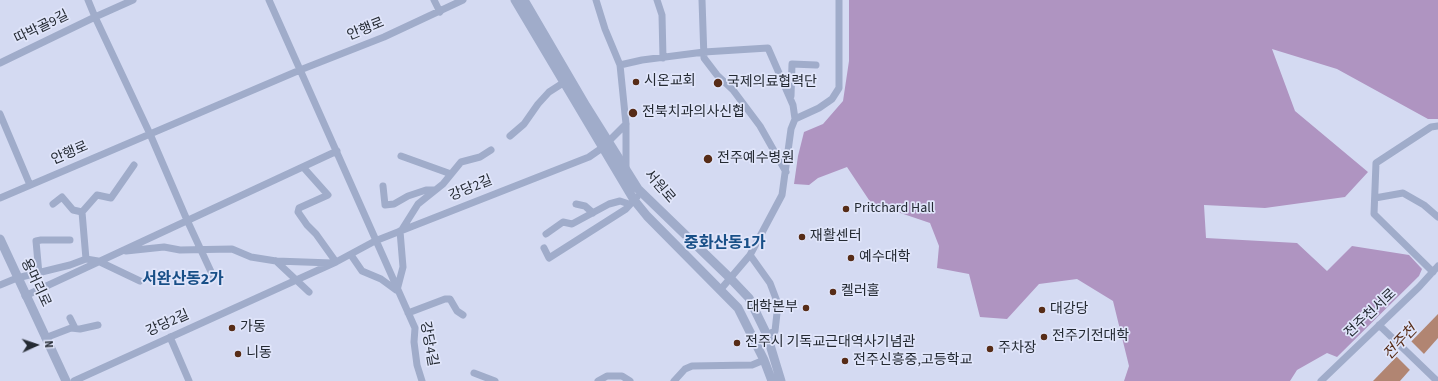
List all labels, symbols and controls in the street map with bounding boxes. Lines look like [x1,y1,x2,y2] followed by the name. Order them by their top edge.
[12,8,72,48] street label: 따박골9길
[345,15,387,45] street label: 안행로
[644,74,696,90] place label: 시온교회
[727,75,817,91] place label: 국제의료협력단
[631,77,641,87] marker: 시온교회
[712,77,724,89] marker: 국제의료협력단
[642,105,745,121] place label: 전북치과의사신협
[627,107,639,119] marker: 전북치과의사신협
[49,139,91,169] street label: 안행로
[717,151,794,167] place label: 전주예수병원
[702,153,714,165] marker: 전주예수병원
[640,167,678,207] street label: 서원로
[447,173,495,205] street label: 강당2길
[854,201,934,217] place label: Pritchard Hall
[841,204,851,214] marker: Pritchard Hall
[810,229,862,245] place label: 재활센터
[797,232,807,242] marker: 재활센터
[684,234,766,254] district label: 중화산동1가
[859,250,911,266] place label: 예수대학
[846,253,856,263] marker: 예수대학
[17,256,53,310] street label: 용머리로
[142,270,224,290] district label: 서완산동2가
[841,284,880,300] place label: 켈러홀
[1342,286,1400,342] street label: 전주천서로
[828,287,838,297] marker: 켈러홀
[746,300,798,316] place label: 대학본부
[1050,302,1089,318] place label: 대강당
[801,303,811,313] marker: 대학본부
[1037,305,1047,315] marker: 대강당
[144,307,192,341] street label: 강당2길
[240,320,266,336] place label: 가동
[416,320,440,368] street label: 강당4길
[1380,322,1422,364] water label: 전주천
[227,323,237,333] marker: 가동
[16,325,56,365] north arrow
[1052,329,1129,345] place label: 전주기전대학
[1039,332,1049,342] marker: 전주기전대학
[745,335,915,351] place label: 전주시 기독교근대역사기념관
[732,338,742,348] marker: 전주시 기독교근대역사기념관
[41,340,56,348] text: N
[998,341,1037,357] place label: 주차장
[985,344,995,354] marker: 주차장
[246,346,272,362] place label: 니동
[233,349,243,359] marker: 니동
[853,353,972,369] place label: 전주신흥중,고등학교
[840,356,850,366] marker: 전주신흥중,고등학교

